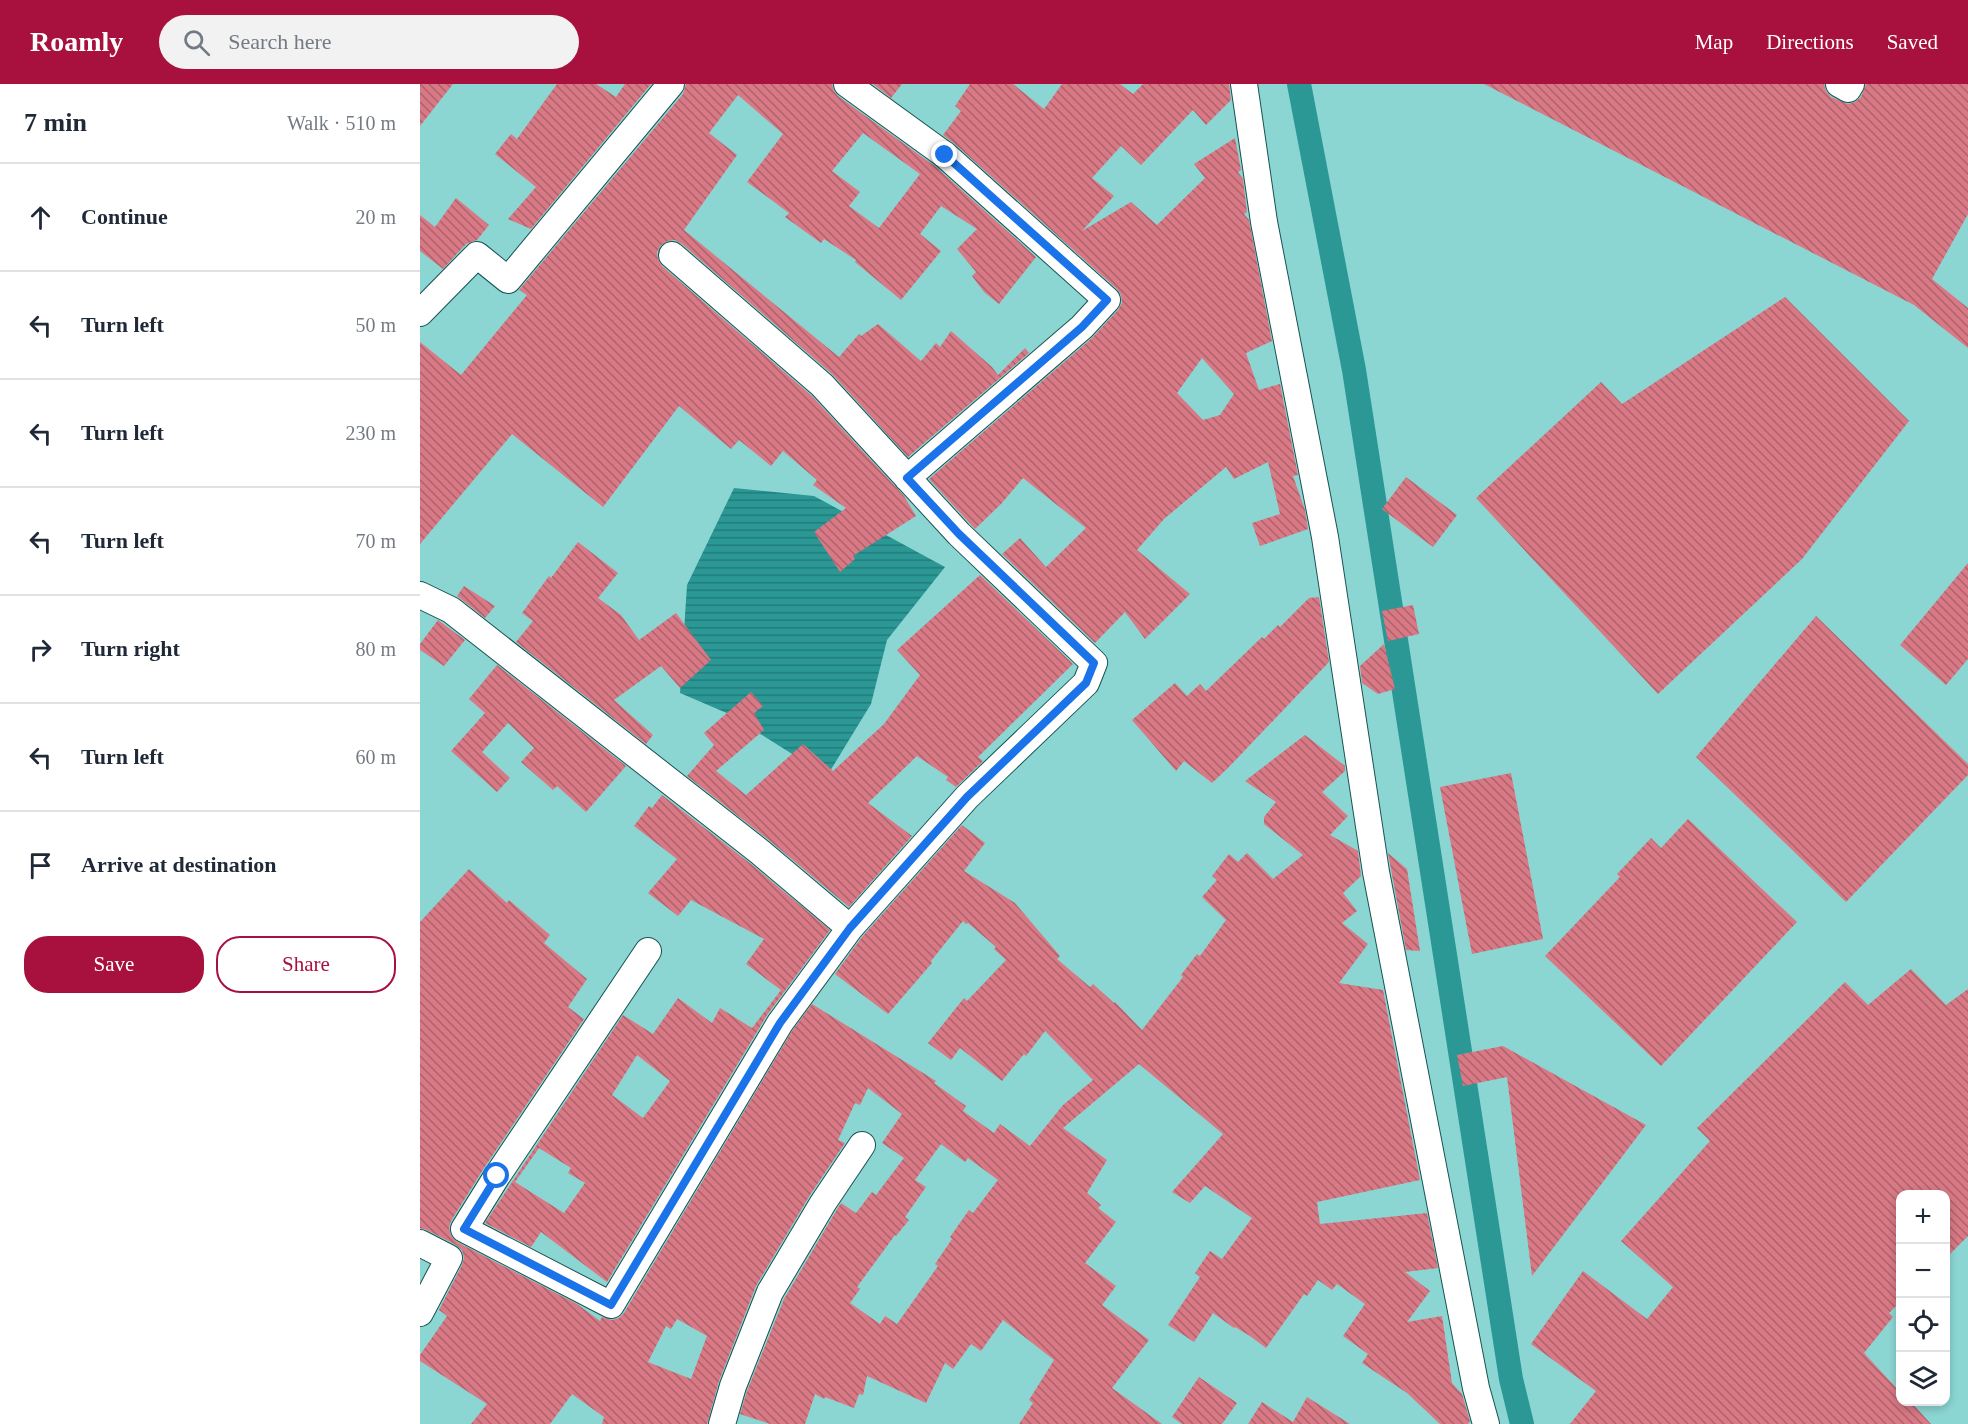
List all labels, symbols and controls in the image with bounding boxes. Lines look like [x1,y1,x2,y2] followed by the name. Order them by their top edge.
[159,15,579,69] search box
[30,26,123,57] text: Roamly
[180,26,213,59] icon: search
[228,29,332,54] text: Search here
[1695,30,1733,54] text: Map
[1766,30,1854,54] text: Directions
[1887,30,1938,54] text: Saved
[24,108,87,137] text: 7 min
[287,112,396,134] text: Walk · 510 m
[931,141,957,167] route end
[24,201,57,234] icon: ahead
[81,204,168,229] text: Continue
[355,206,396,228] text: 20 m
[24,309,57,342] icon: left
[81,312,164,337] text: Turn left
[355,314,396,336] text: 50 m
[24,417,57,450] icon: left
[81,420,164,445] text: Turn left
[345,422,396,444] text: 230 m
[24,525,57,558] icon: left
[81,528,164,553] text: Turn left
[355,530,396,552] text: 70 m
[24,633,57,666] icon: right
[81,636,180,661] text: Turn right
[355,638,396,660] text: 80 m
[24,741,57,774] icon: left
[81,744,164,769] text: Turn left
[355,746,396,768] text: 60 m
[24,849,57,882] icon: arrive
[81,852,277,877] text: Arrive at destination
[24,936,204,993] button: Save
[216,936,396,993] button: Share
[483,1162,509,1188] route start
[1896,1190,1950,1406] map controls
[1896,1190,1950,1244] button: +
[1896,1244,1950,1298] button: −
[1896,1298,1950,1352] button: locate
[1896,1352,1950,1406] button: layers

